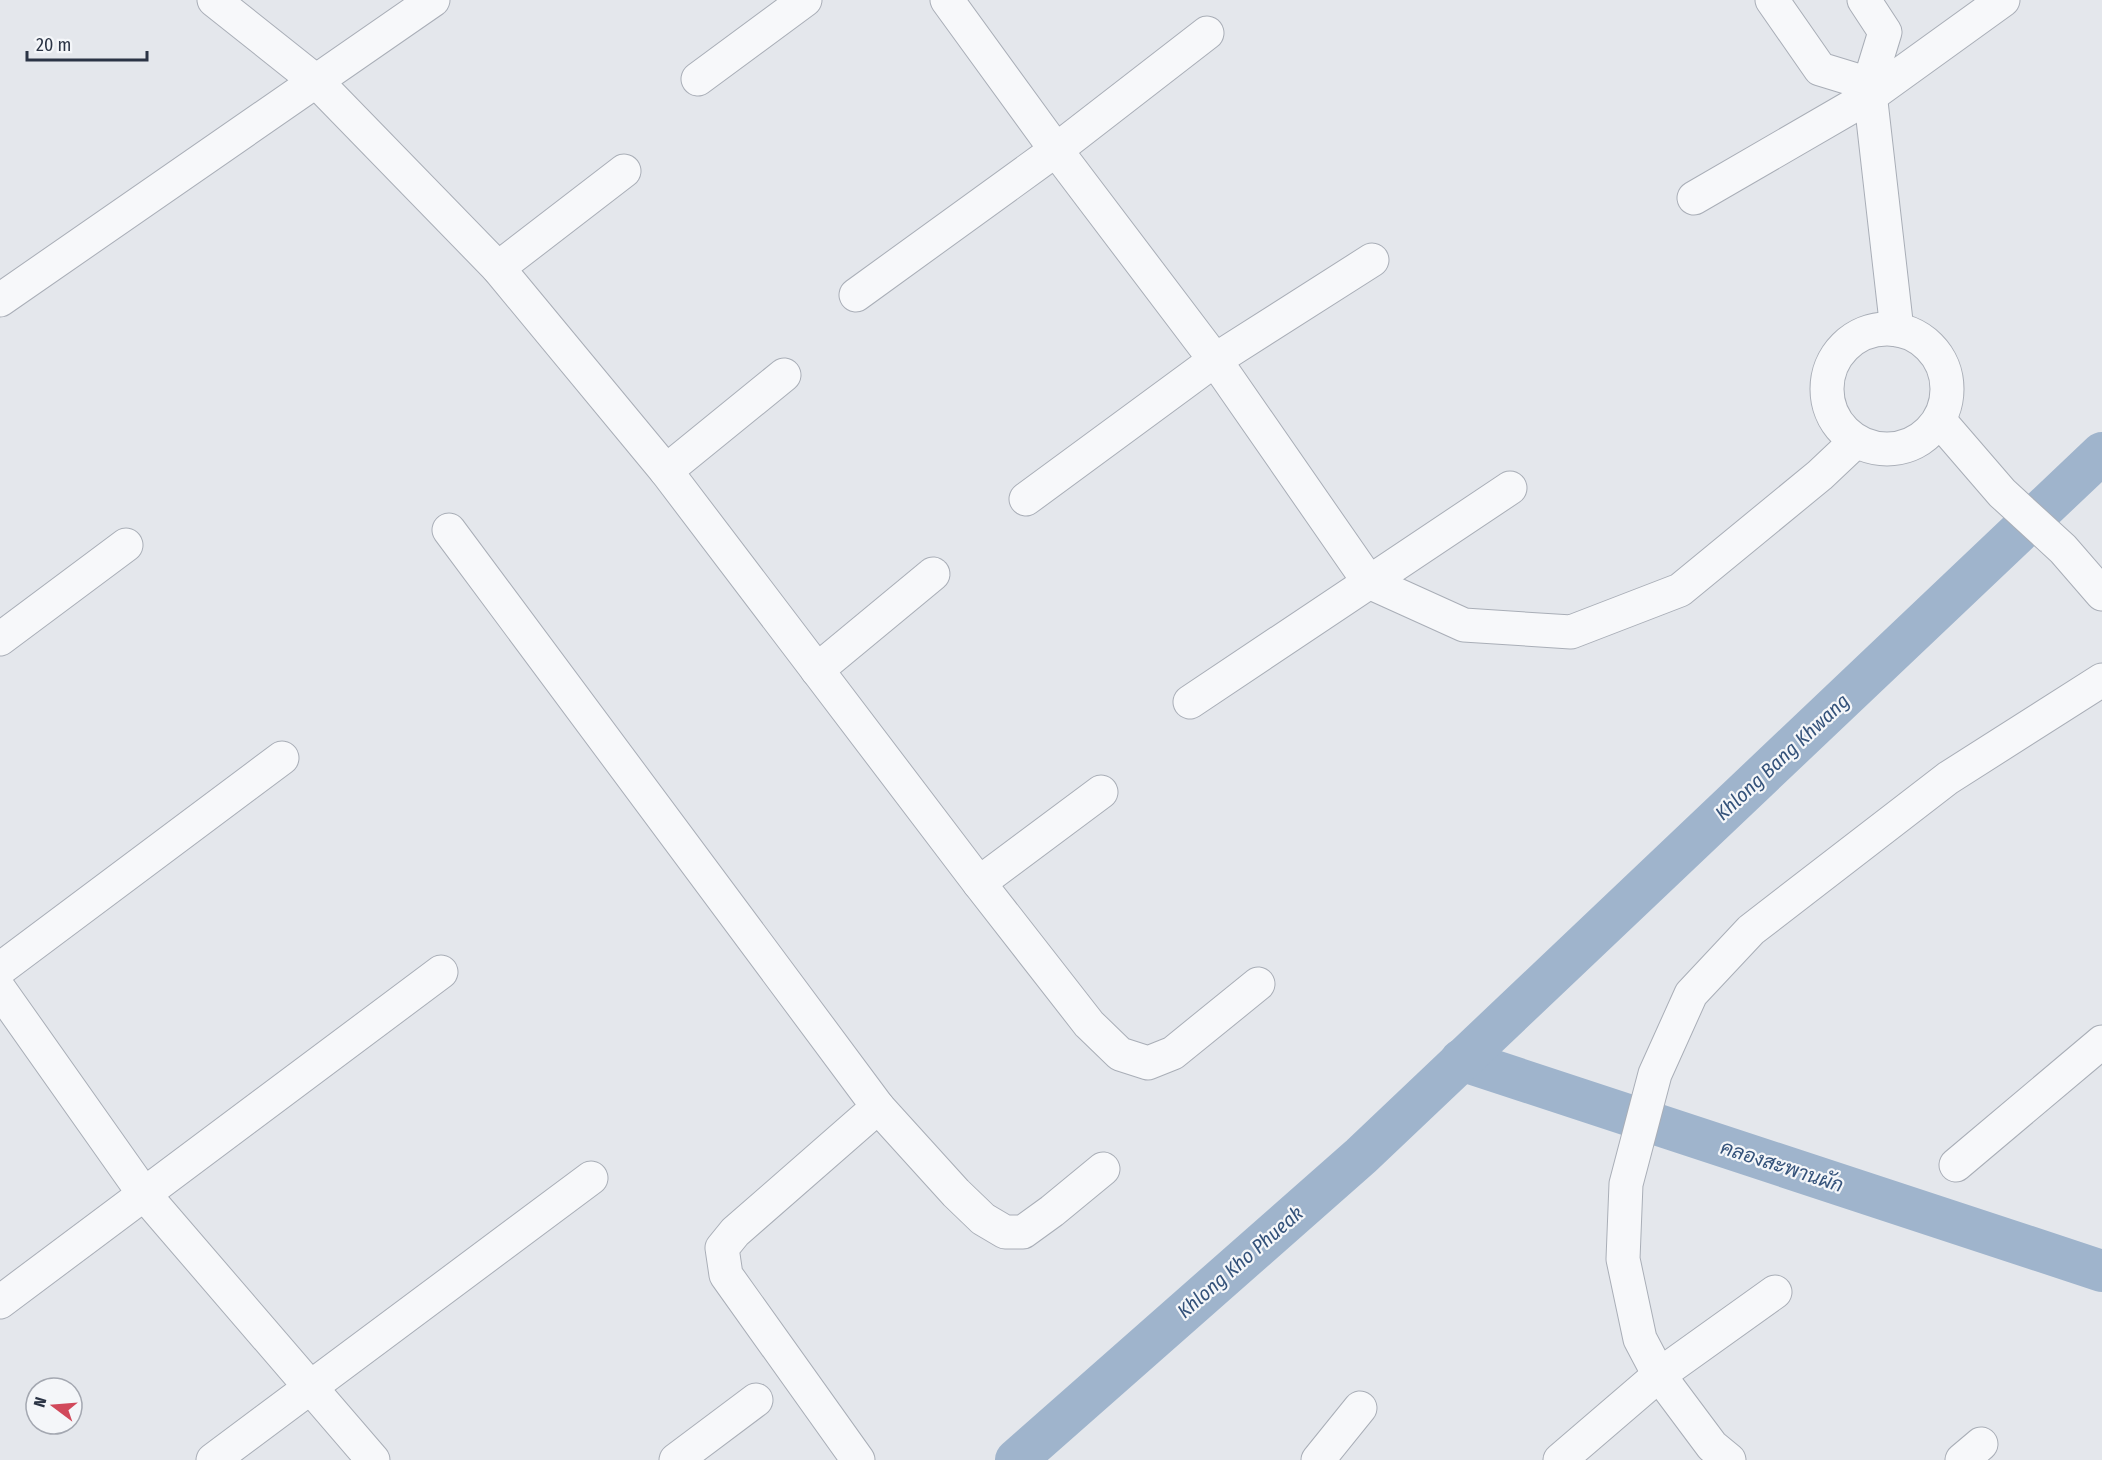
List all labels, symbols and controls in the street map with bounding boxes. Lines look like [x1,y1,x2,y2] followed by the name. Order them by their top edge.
[27,24,147,62] scale bar
[36,34,71,56] text: 20 m
[1710,689,1854,825] water label: Khlong Bang Khwang
[1718,1135,1846,1197] water label: คลองสะพานผัก
[1172,1201,1308,1323] water label: Khlong Kho Phueak
[24,1376,84,1436] north arrow
[30,1395,51,1409] text: N

